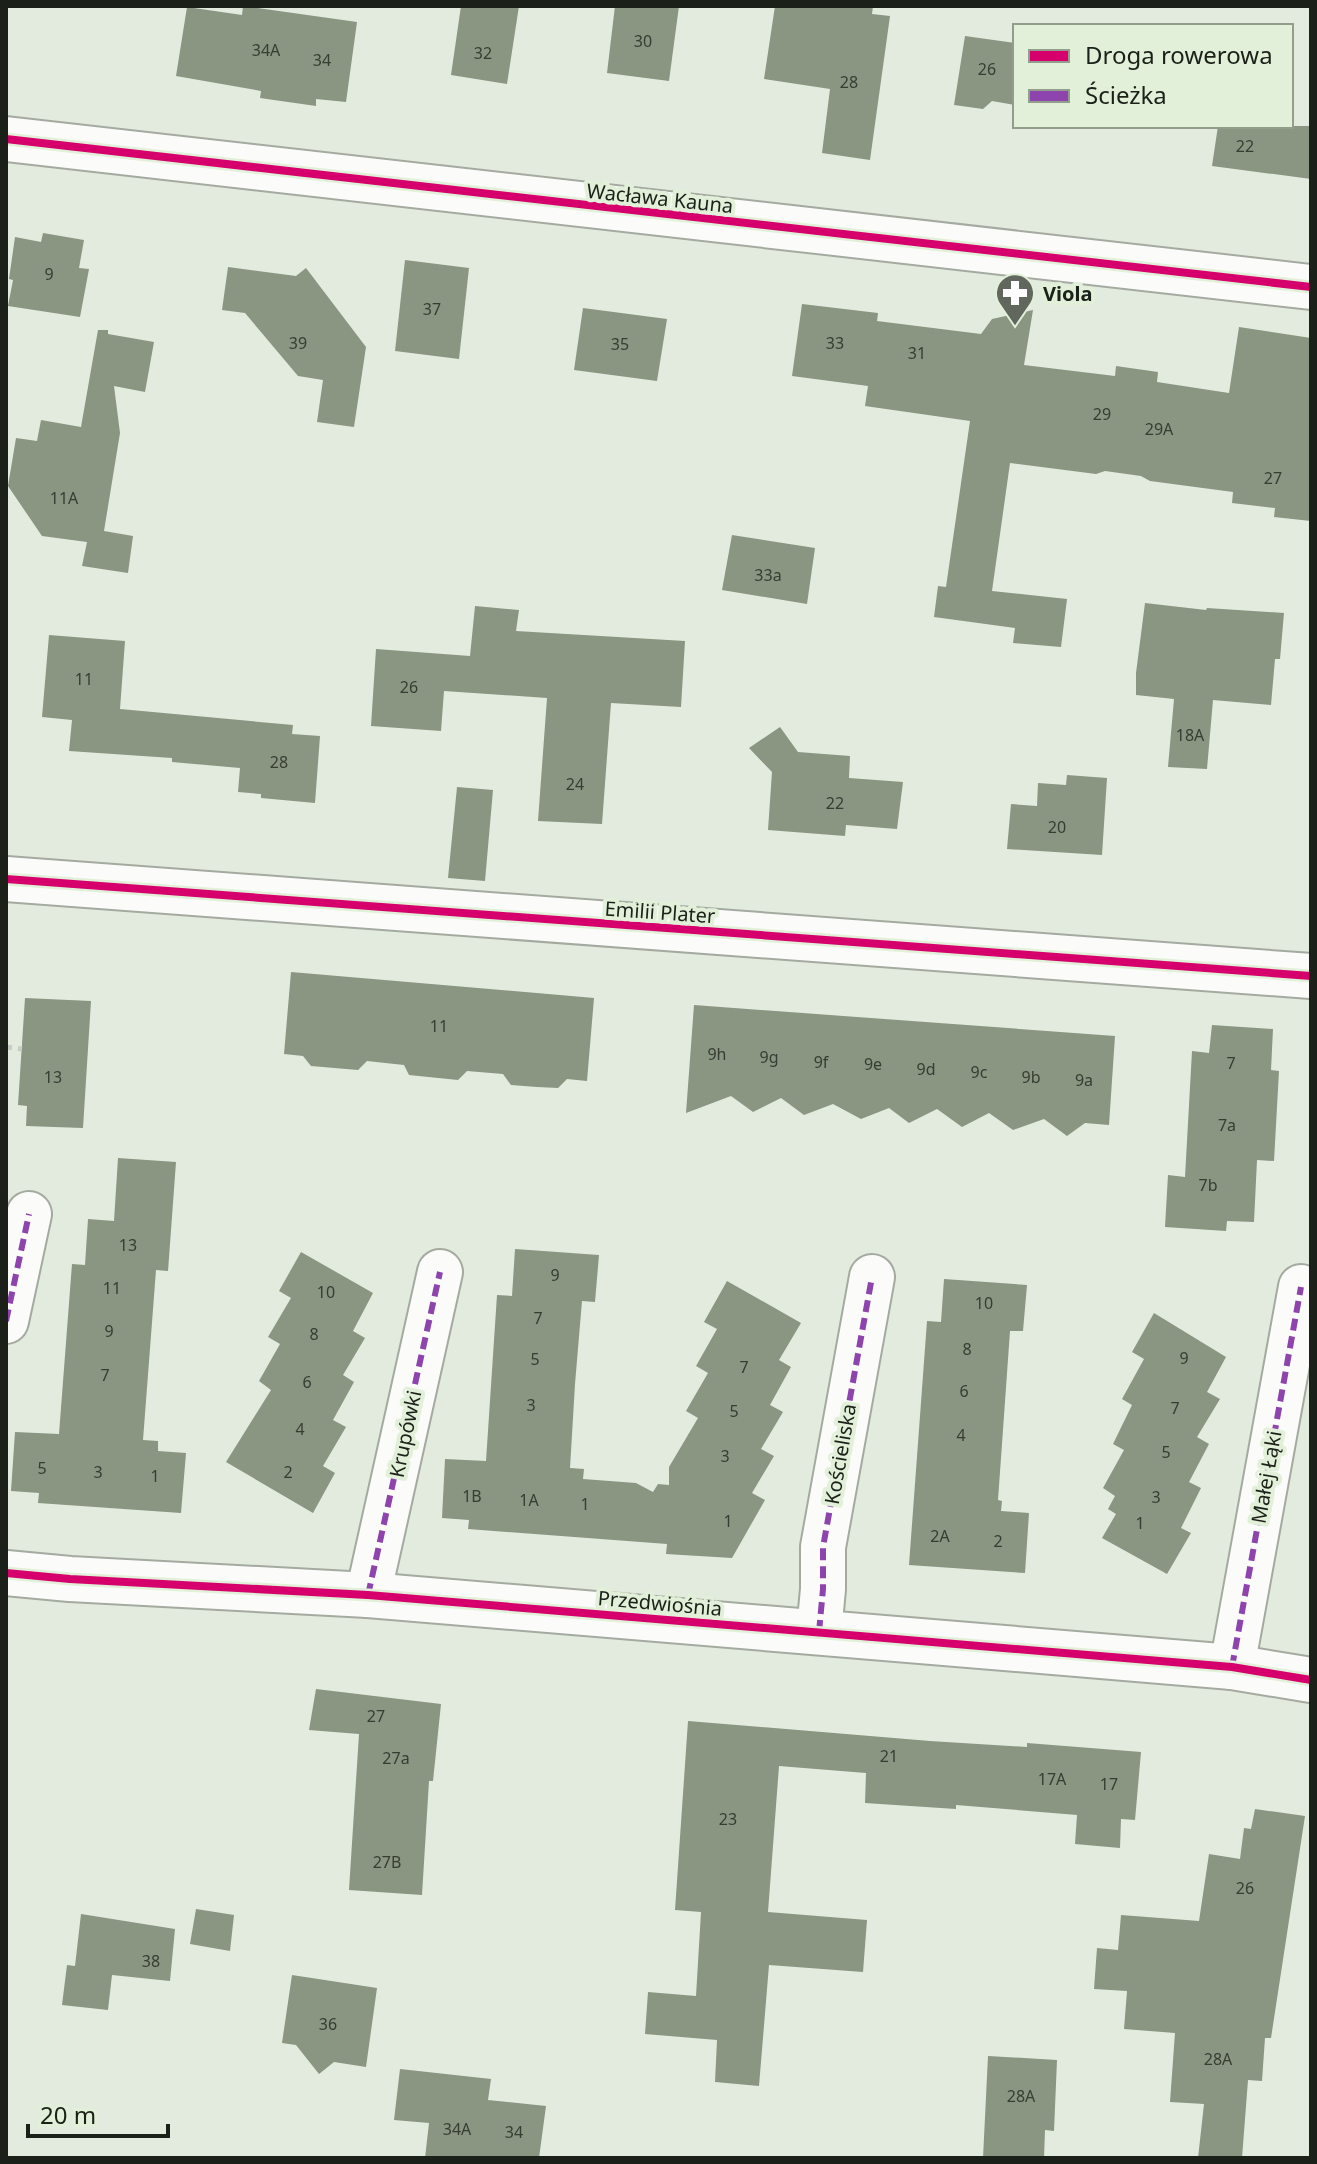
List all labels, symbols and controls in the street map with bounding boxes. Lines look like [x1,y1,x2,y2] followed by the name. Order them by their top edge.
[1013,24,1293,128] legend
[634,30,652,52] house number: 30
[1085,38,1273,71] text: Droga rowerowa
[252,39,281,61] house number: 34A
[474,42,492,64] house number: 32
[313,49,331,71] house number: 34
[978,58,996,80] house number: 26
[840,71,858,93] house number: 28
[1085,78,1167,111] text: Ścieżka
[1236,135,1254,157] house number: 22
[585,177,735,219] street label: Wacława Kauna
[44,263,54,285] house number: 9
[994,272,1036,327] pharmacy icon: Viola
[1043,280,1092,307] place label: Viola
[423,298,441,320] house number: 37
[289,332,307,354] house number: 39
[826,332,844,354] house number: 33
[611,333,629,355] house number: 35
[908,342,926,364] house number: 31
[1093,403,1111,425] house number: 29
[1145,418,1174,440] house number: 29A
[1264,467,1282,489] house number: 27
[50,487,79,509] house number: 11A
[754,564,782,586] house number: 33a
[75,668,93,690] house number: 11
[400,676,418,698] house number: 26
[1176,724,1205,746] house number: 18A
[270,751,288,773] house number: 28
[566,773,584,795] house number: 24
[826,792,844,814] house number: 22
[1048,816,1066,838] house number: 20
[604,895,716,929] street label: Emilii Plater
[430,1015,448,1037] house number: 11
[707,1043,727,1065] house number: 9h
[760,1046,779,1068] house number: 9g
[814,1051,830,1073] house number: 9f
[1226,1052,1236,1074] house number: 7
[864,1053,882,1075] house number: 9e
[917,1058,936,1080] house number: 9d
[971,1061,988,1083] house number: 9c
[44,1066,62,1088] house number: 13
[1022,1066,1041,1088] house number: 9b
[1075,1069,1093,1091] house number: 9a
[1218,1114,1236,1136] house number: 7a
[1199,1174,1218,1196] house number: 7b
[119,1234,137,1256] house number: 13
[550,1264,560,1286] house number: 9
[103,1277,121,1299] house number: 11
[317,1281,335,1303] house number: 10
[975,1292,993,1314] house number: 10
[533,1307,543,1329] house number: 7
[104,1320,114,1342] house number: 9
[309,1323,319,1345] house number: 8
[962,1338,972,1360] house number: 8
[1179,1347,1189,1369] house number: 9
[530,1348,540,1370] house number: 5
[739,1356,749,1378] house number: 7
[100,1364,110,1386] house number: 7
[302,1371,312,1393] house number: 6
[959,1380,969,1402] house number: 6
[383,1388,427,1480] street label: Krupówki
[526,1394,536,1416] house number: 3
[1170,1397,1180,1419] house number: 7
[729,1400,739,1422] house number: 5
[818,1401,862,1507] street label: Kościeliska
[295,1418,305,1440] house number: 4
[956,1424,966,1446] house number: 4
[1245,1429,1287,1525] street label: Małej Łąki
[1161,1441,1171,1463] house number: 5
[720,1445,730,1467] house number: 3
[37,1457,47,1479] house number: 5
[93,1461,103,1483] house number: 3
[283,1461,293,1483] house number: 2
[150,1465,160,1487] house number: 1
[462,1485,482,1507] house number: 1B
[1151,1486,1161,1508] house number: 3
[519,1489,539,1511] house number: 1A
[580,1493,590,1515] house number: 1
[723,1510,733,1532] house number: 1
[1135,1512,1145,1534] house number: 1
[930,1525,950,1547] house number: 2A
[993,1530,1003,1552] house number: 2
[597,1584,723,1622] street label: Przedwiośnia
[367,1705,385,1727] house number: 27
[880,1745,898,1767] house number: 21
[382,1747,410,1769] house number: 27a
[1038,1768,1067,1790] house number: 17A
[1100,1773,1118,1795] house number: 17
[719,1808,737,1830] house number: 23
[373,1851,401,1873] house number: 27B
[1236,1877,1254,1899] house number: 26
[142,1950,160,1972] house number: 38
[319,2013,337,2035] house number: 36
[1204,2048,1233,2070] house number: 28A
[1007,2085,1036,2107] house number: 28A
[28,2088,168,2138] scale bar
[40,2098,96,2131] text: 20 m
[443,2118,472,2140] house number: 34A
[505,2121,523,2143] house number: 34

